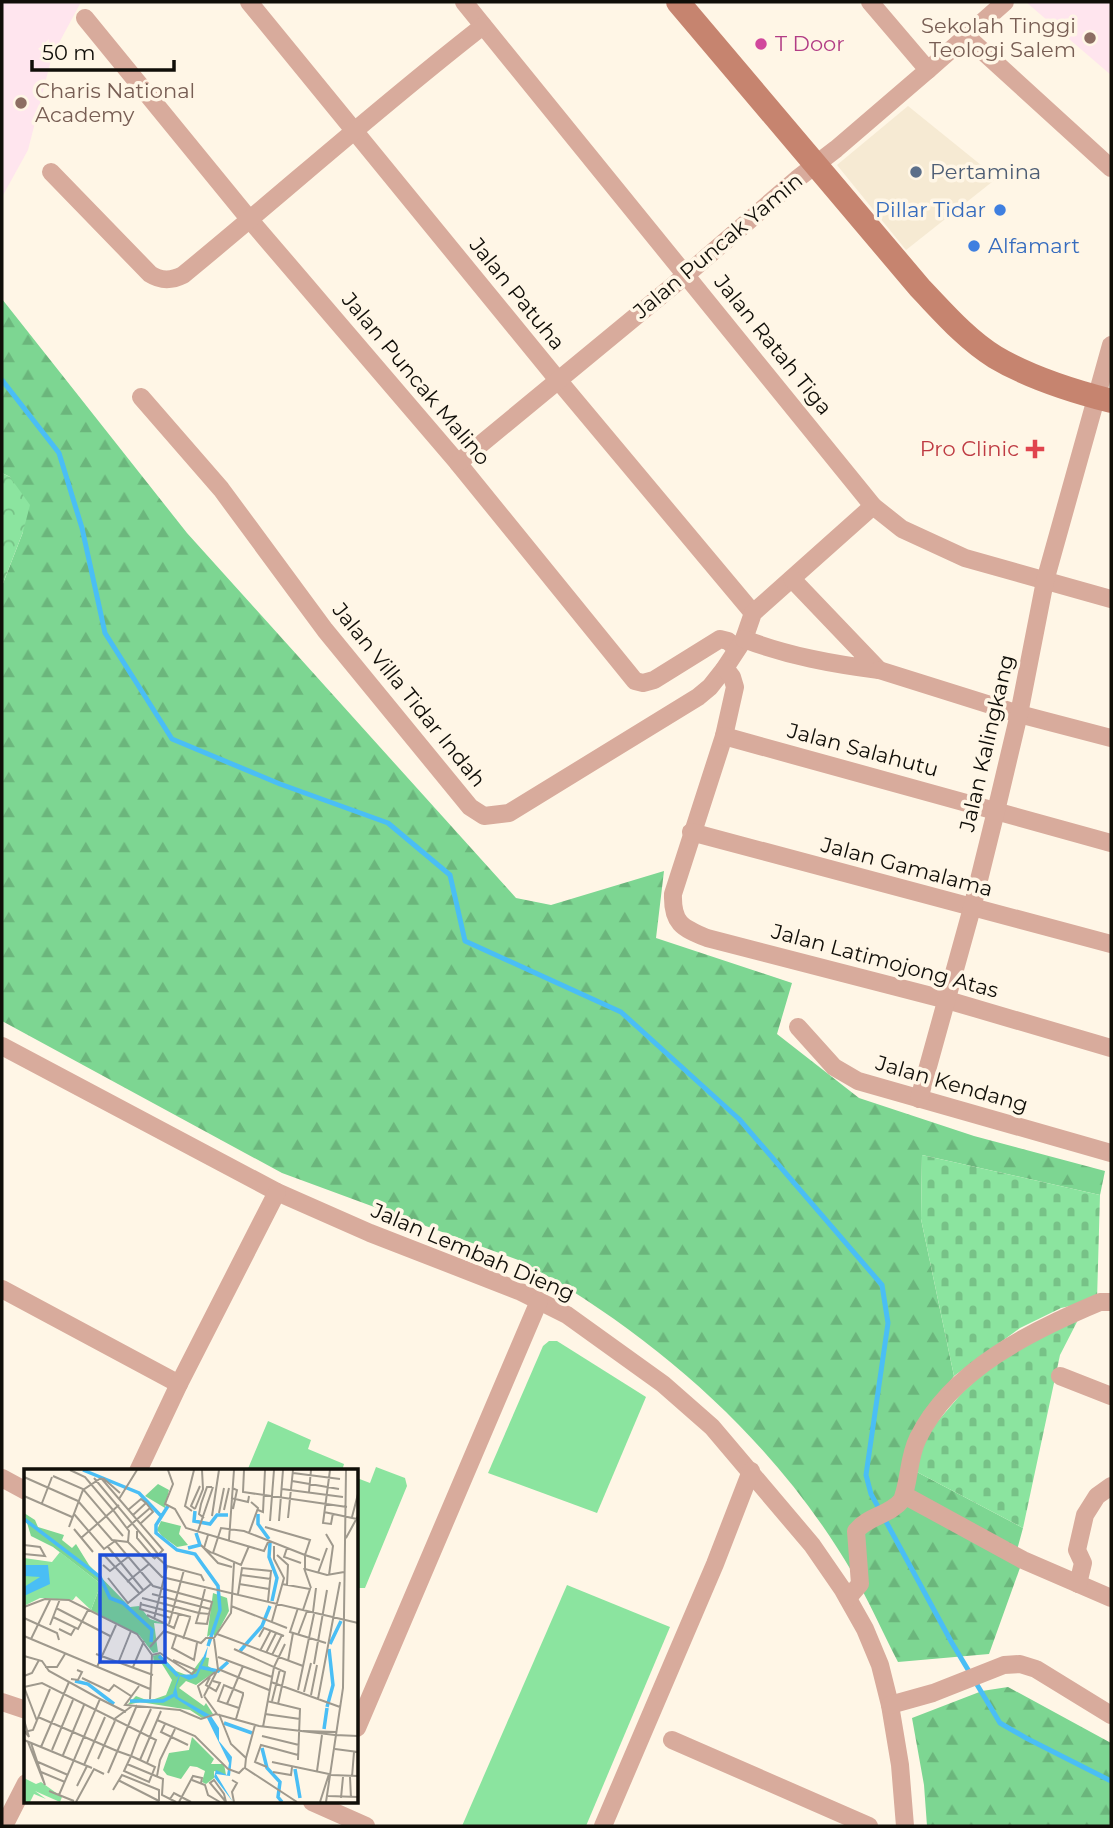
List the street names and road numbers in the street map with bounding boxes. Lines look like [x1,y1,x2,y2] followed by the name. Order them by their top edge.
[627,168,807,324] street label: Jalan Puncak Yamin
[464,232,570,355] street label: Jalan Patuha
[709,269,837,420] street label: Jalan Ratah Tiga
[336,287,496,470] street label: Jalan Puncak Malino
[327,597,491,792] street label: Jalan Villa Tidar Indah
[954,652,1019,835] street label: Jalan Kalingkang
[784,717,941,782] street label: Jalan Salahutu
[818,831,996,901] street label: Jalan Gamalama
[768,918,1001,1003] street label: Jalan Latimojong Atas
[872,1050,1031,1117] street label: Jalan Kendang
[367,1197,579,1306] street label: Jalan Lembah Dieng

